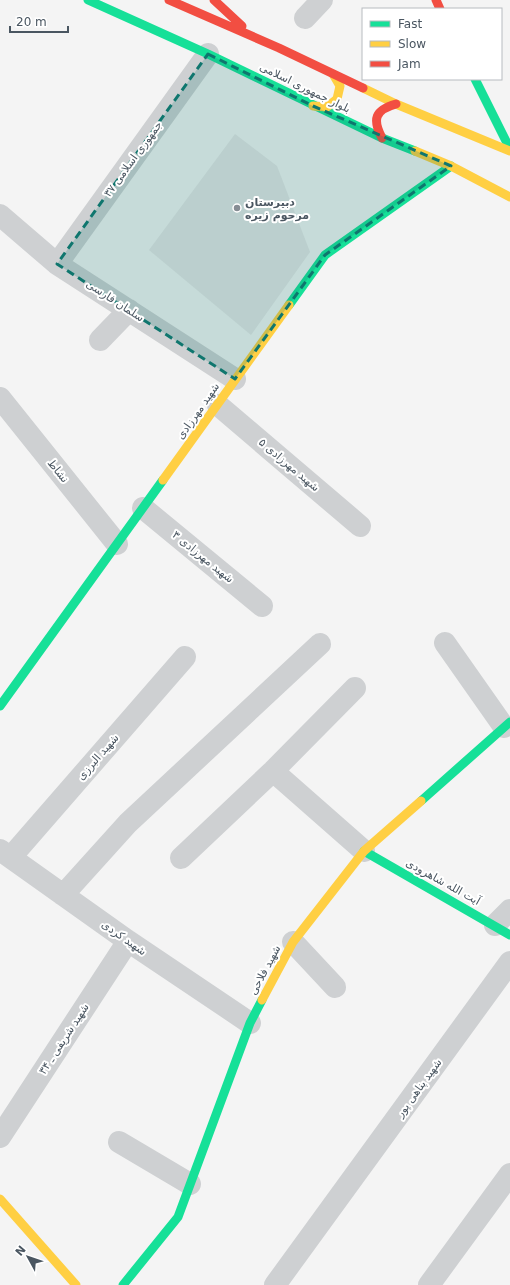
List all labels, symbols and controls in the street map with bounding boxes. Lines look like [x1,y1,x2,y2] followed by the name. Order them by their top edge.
[10,8,68,34] scale bar
[362,8,502,80] legend
[16,15,47,29] text: 20 m
[398,17,422,31] text: Fast
[398,37,426,51] text: Slow
[397,57,421,71] text: Jam
[257,60,353,116] street label: بلوار جمهوری اسلامی
[101,119,165,199] street label: جمهوری اسلامی ۳۷
[245,196,309,222] place label: دبیرستان مرحوم زیره
[232,203,242,213] marker: دبیرستان مرحوم زیره
[84,277,146,325] street label: سلمان فارسی
[174,380,222,442] street label: شهید مهرزادی
[256,436,322,494] street label: شهید مهرزادی ۵
[45,457,71,485] street label: نشاط
[170,528,236,586] street label: شهید مهرزادی ۳
[75,731,121,783] street label: شهید البرزی
[403,855,484,908] street label: آیت الله شاهرودی
[99,918,149,958] street label: شهید کردی
[246,943,284,997] street label: شهید فلاحی
[36,1001,92,1077] street label: شهید شریفی ـ ۳۴
[393,1056,445,1121] street label: شهید پناهی پور
[8,1237,48,1277] north arrow
[13,1243,29,1259] text: N

